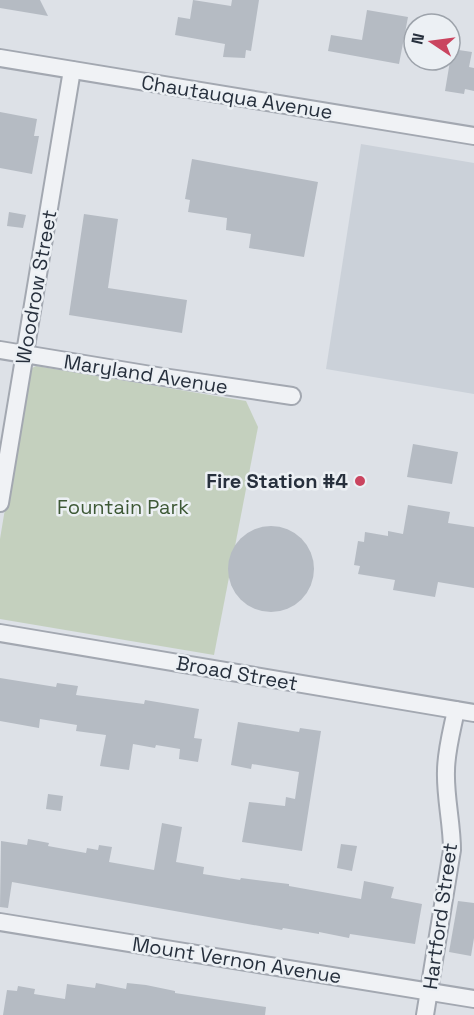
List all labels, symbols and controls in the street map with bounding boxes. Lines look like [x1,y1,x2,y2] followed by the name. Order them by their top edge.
[402,12,462,72] north arrow
[406,31,429,46] text: N
[139,69,335,125] street label: Chautauqua Avenue
[10,208,62,366] street label: Woodrow Street
[62,348,230,400] street label: Maryland Avenue
[206,468,348,494] place label: Fire Station #4
[353,474,367,488] marker: Fire Station #4
[57,494,189,520] park label: Fountain Park
[174,650,300,696] street label: Broad Street
[417,841,463,991] street label: Hartford Street
[131,931,343,989] street label: Mount Vernon Avenue

